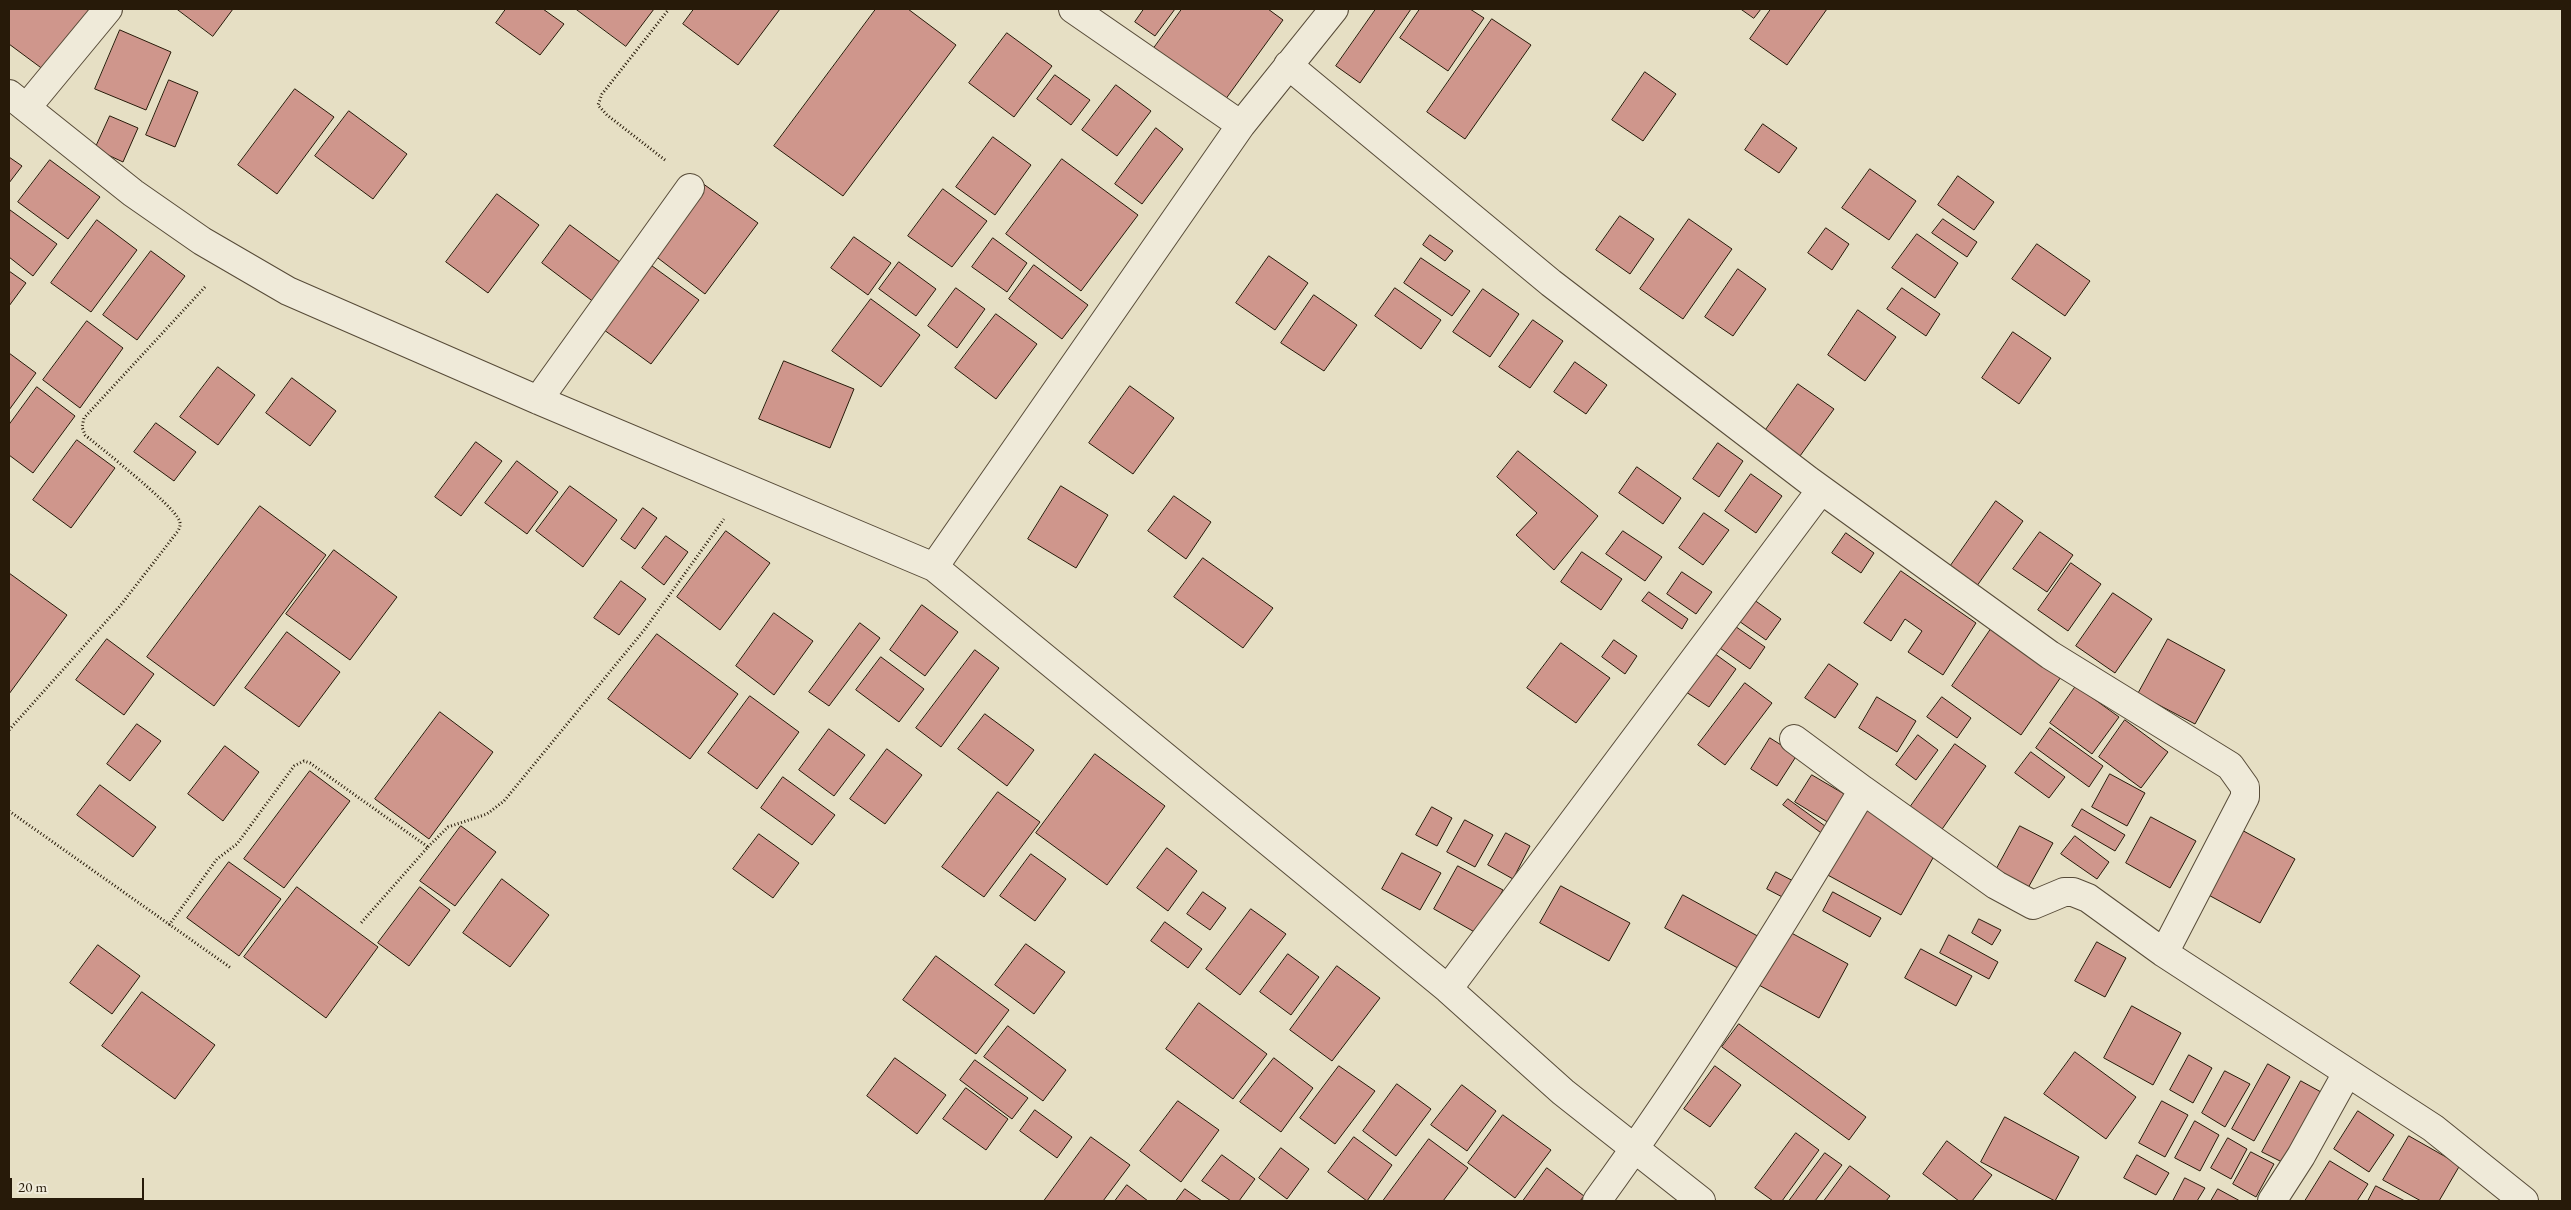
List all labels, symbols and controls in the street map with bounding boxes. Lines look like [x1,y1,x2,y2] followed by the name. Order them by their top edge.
[12,1168,146,1200] scale bar
[18,1177,47,1196] text: 20 m

